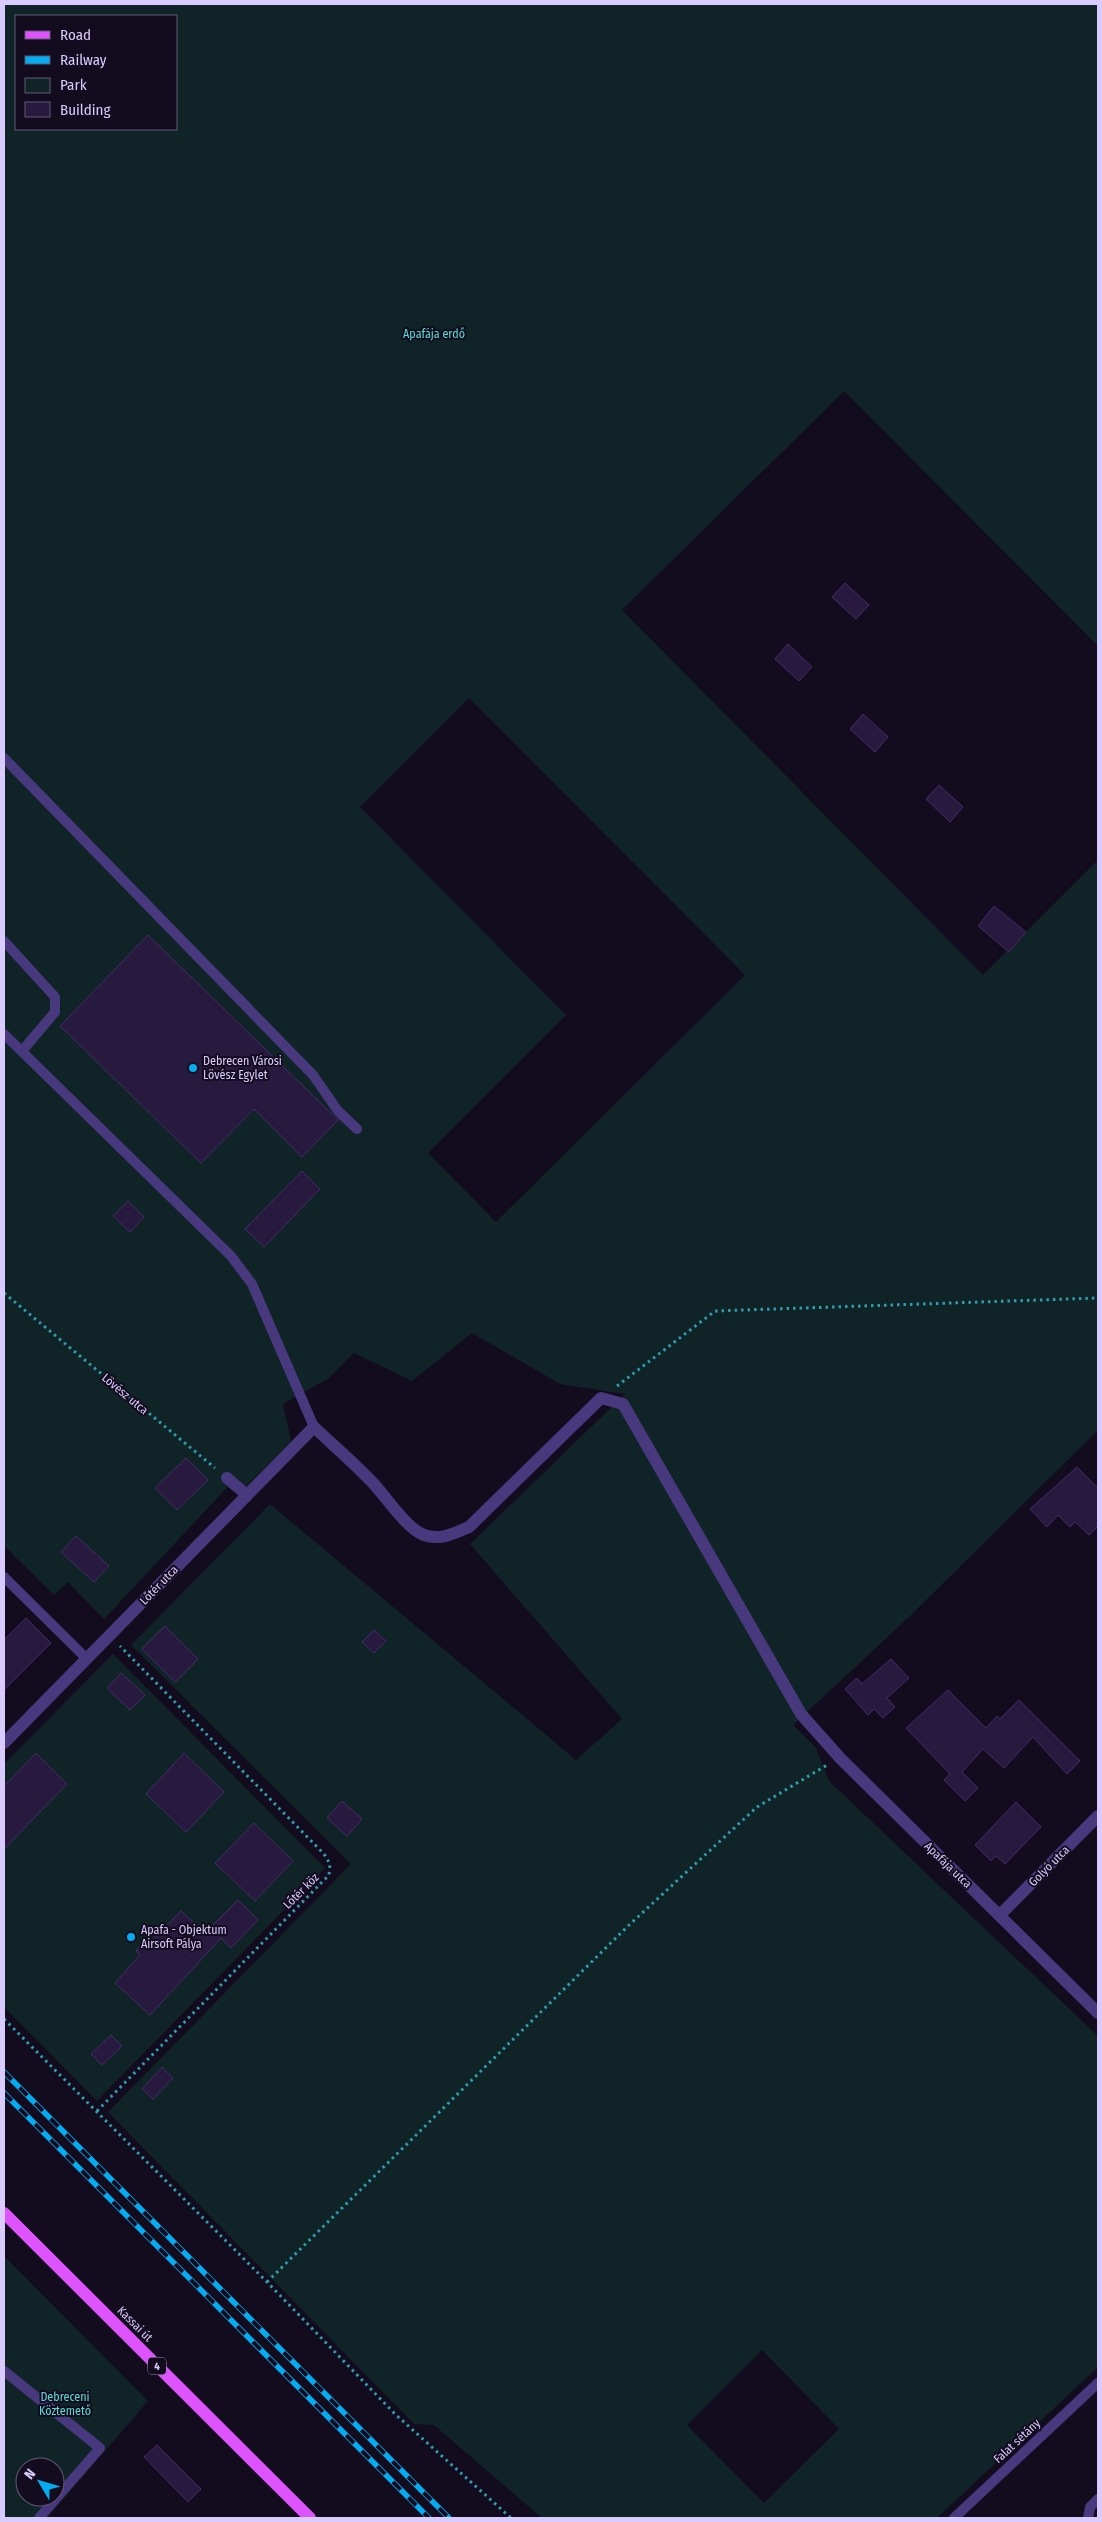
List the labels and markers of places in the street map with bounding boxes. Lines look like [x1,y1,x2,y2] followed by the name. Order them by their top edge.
[203,1054,282,1082] place label: Debrecen Városi Lövész Egylet
[187,1062,199,1074] marker: Debrecen Városi Lövész Egylet
[141,1923,227,1951] place label: Apafa - Objektum Airsoft Pálya
[125,1931,137,1943] marker: Apafa - Objektum Airsoft Pálya

